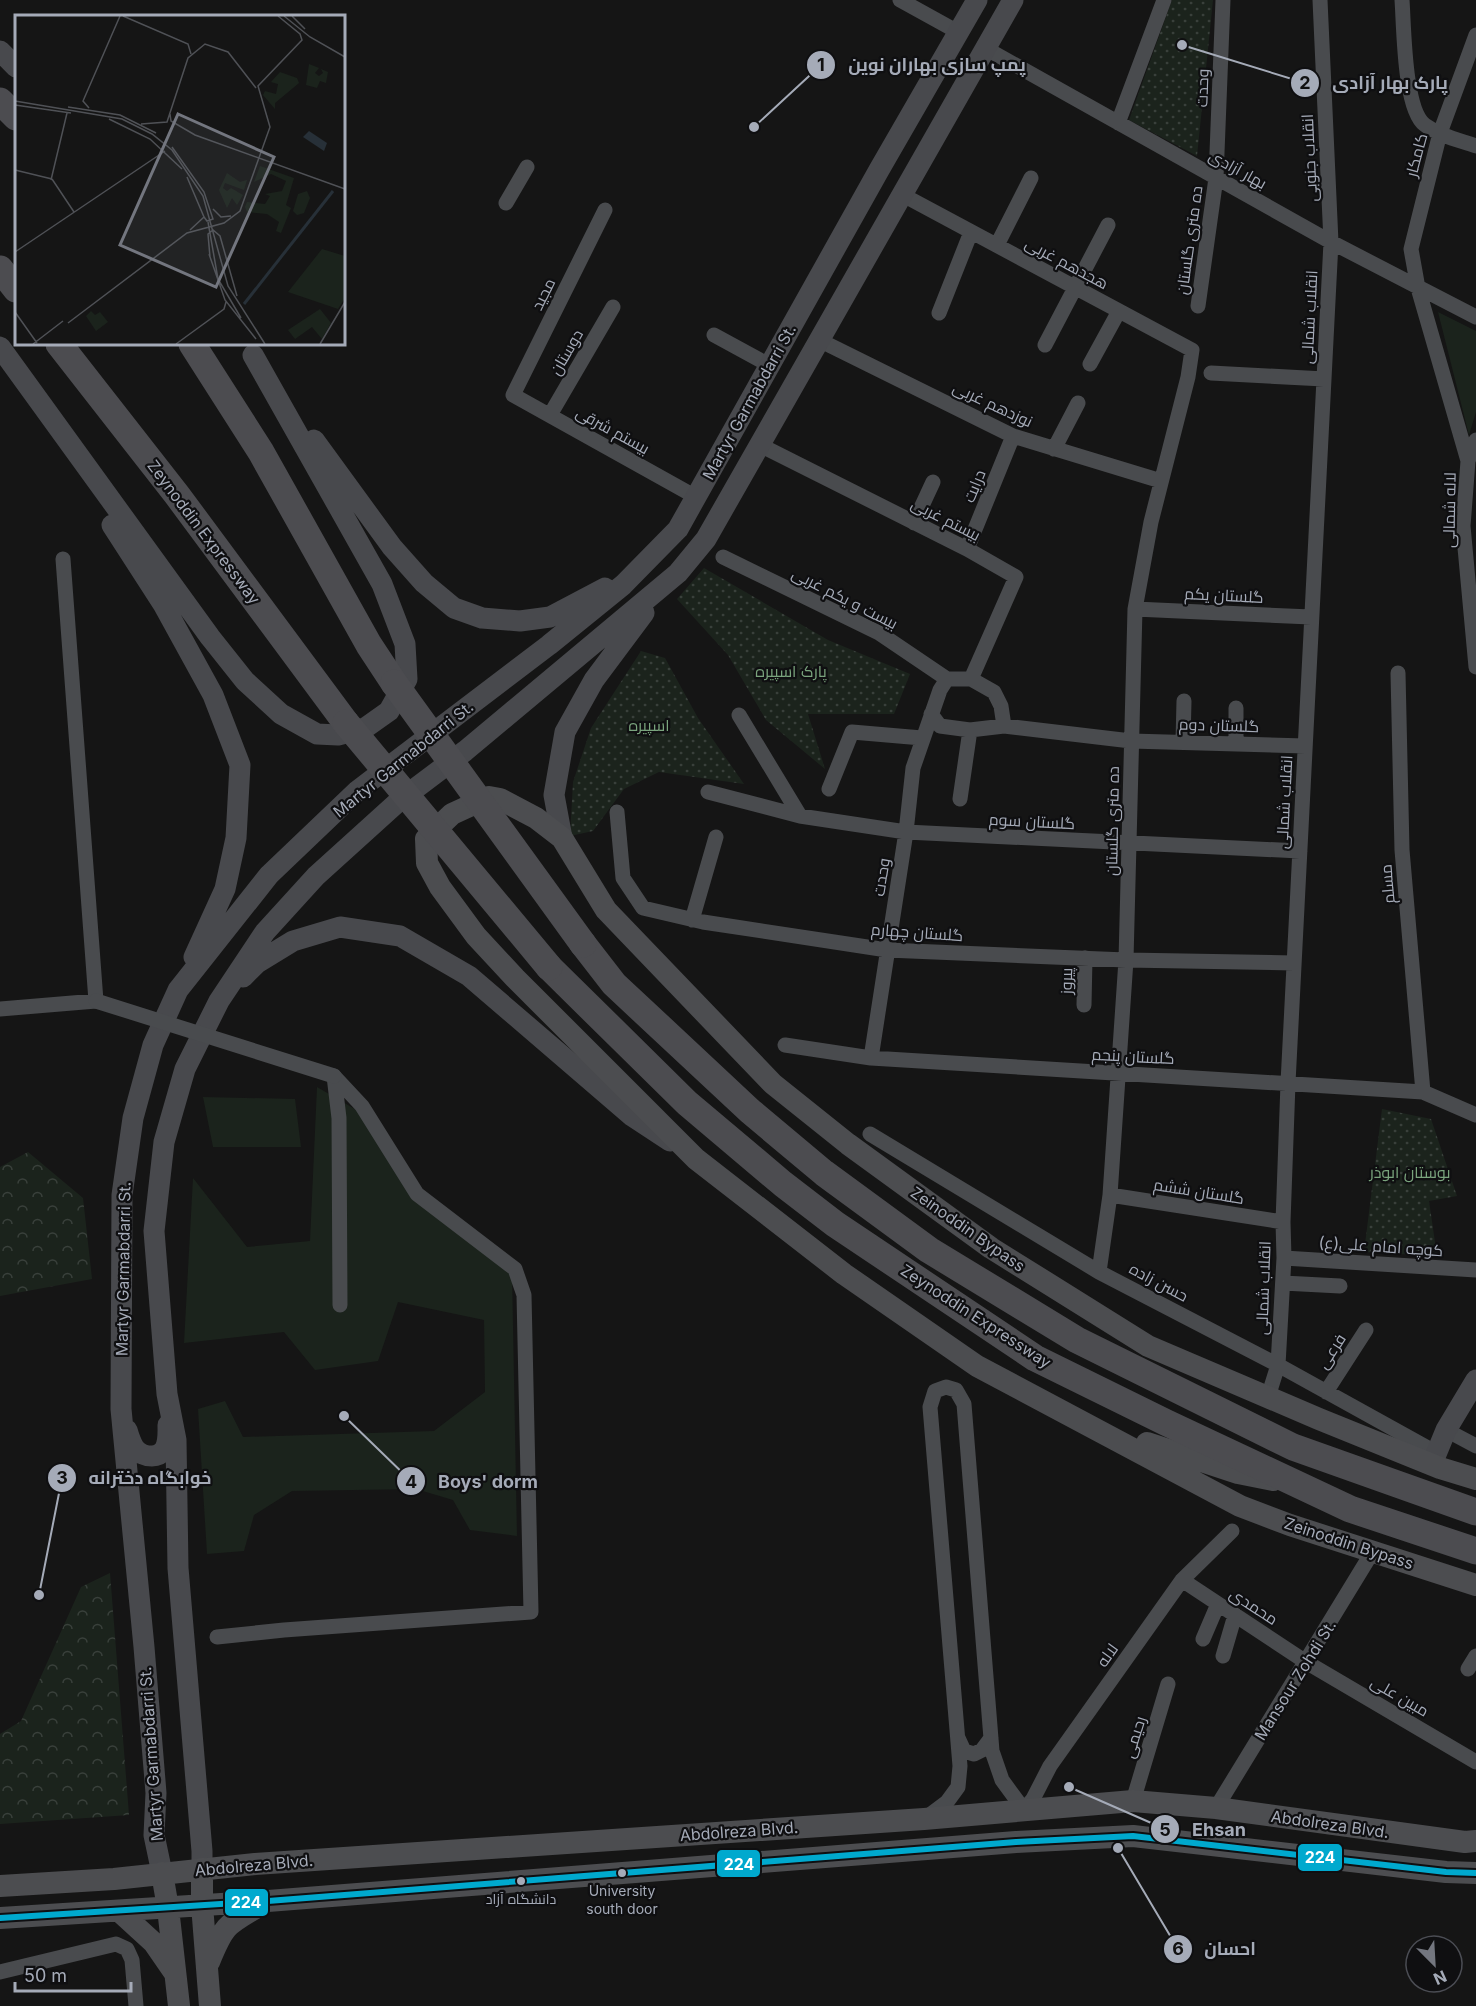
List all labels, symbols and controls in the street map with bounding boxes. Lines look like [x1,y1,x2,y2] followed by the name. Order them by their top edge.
[15,15,345,345] inset map
[806,47,1038,83] callout: پمپ سازی بهاران نوین
[817,54,825,75] text: 1
[848,54,1026,77] text: پمپ سازی بهاران نوین
[1290,65,1460,101] callout: پارک بهار آزادی
[1191,68,1213,108] street label: وحدت
[1299,72,1311,93] text: 2
[1332,72,1448,95] text: پارک بهار آزادی
[1297,114,1322,202] street label: انقلاب جنوبی
[1400,131,1431,180] street label: کامکار
[1205,145,1270,194] street label: بهار آزادی
[1171,184,1208,296] street label: ده متری گلستان
[1021,233,1112,295] street label: هجدهم غربی
[1297,270,1322,365] street label: انقلاب شمالی
[527,275,559,313] street label: مجید
[698,321,800,483] street label: Martyr Garmabdarri St.
[545,325,588,379] street label: دوستان
[949,377,1036,433] street label: نوزدهم غربی
[572,402,653,460] street label: بیستم شرقی
[143,456,265,608] street label: Zeynoddin Expressway
[958,467,990,505] street label: درایت
[1438,472,1461,548] street label: لاله شمالی
[907,493,984,547] street label: بیستم غربی
[788,563,901,635] street label: بیست و یکم غربی
[1184,583,1264,609] street label: گلستان یکم
[755,661,827,683] park label: پارک اسپیره
[329,696,477,822] street label: Martyr Garmabdarri St.
[1178,714,1260,738] street label: گلستان دوم
[628,715,670,736] park label: اسپیره
[1272,755,1297,850] street label: انقلاب شمالی
[1101,766,1124,876] street label: ده متری گلستان
[988,809,1076,835] street label: گلستان سوم
[868,856,894,898] street label: وحدت
[1375,863,1401,905] street label: مسلم
[870,919,964,947] street label: گلستان چهارم
[1056,967,1078,996] street label: پیروز
[1091,1044,1175,1070] street label: گلستان پنجم
[1368,1162,1451,1183] park label: بوستان ابوذر
[1152,1174,1246,1210] street label: گلستان ششم
[111,1182,135,1356] street label: Martyr Garmabdarri St.
[907,1182,1029,1276] street label: Zeinoddin Bypass
[1318,1232,1444,1262] street label: کوچه امام علی(ع)
[1251,1241,1276,1335] street label: انقلاب شمالی
[1126,1258,1192,1307] street label: حسن زاده
[897,1260,1055,1372] street label: Zeynoddin Expressway
[1312,1330,1351,1373] street label: فرعی
[47,1460,224,1496] callout: خوابگاه دخترانه
[396,1463,550,1499] callout: Boys' dorm
[56,1467,68,1488] text: 3
[89,1467,211,1489] text: خوابگاه دخترانه
[405,1471,417,1492] text: 4
[438,1471,538,1492] text: Boys' dorm
[1282,1513,1416,1573] street label: Zeinoddin Bypass
[1226,1583,1282,1630] street label: محمدی
[1250,1616,1340,1744] street label: Mansour Zohdi St.
[1092,1639,1122,1671] street label: لاله
[135,1666,167,1842] street label: Martyr Garmabdarri St.
[1367,1671,1433,1722] street label: مبین علی
[1118,1714,1151,1761] street label: رحیمی
[1270,1806,1390,1842] street label: Abdolreza Blvd.
[1150,1811,1258,1847] callout: Ehsan
[679,1817,799,1845] street label: Abdolreza Blvd.
[1159,1819,1171,1840] text: 5
[1192,1819,1246,1840] text: Ehsan
[1297,1843,1343,1872] line badge: 224
[1305,1847,1336,1867] text: 224
[716,1849,761,1878] line badge: 224
[194,1850,314,1880] street label: Abdolreza Blvd.
[724,1854,755,1874] text: 224
[616,1867,628,1879] marker: University south door
[515,1875,527,1887] marker: دانشگاه آزاد
[586,1882,658,1917] place label: University south door
[224,1888,269,1917] line badge: 224
[486,1890,556,1907] place label: دانشگاه آزاد
[231,1892,262,1912] text: 224
[1163,1931,1268,1967] callout: احسان
[1404,1934,1464,1994] north arrow
[1172,1938,1184,1959] text: 6
[1204,1938,1256,1959] text: احسان
[15,1955,130,1993] scale bar
[24,1965,67,1986] text: 50 m
[1430,1966,1450,1989] text: N

